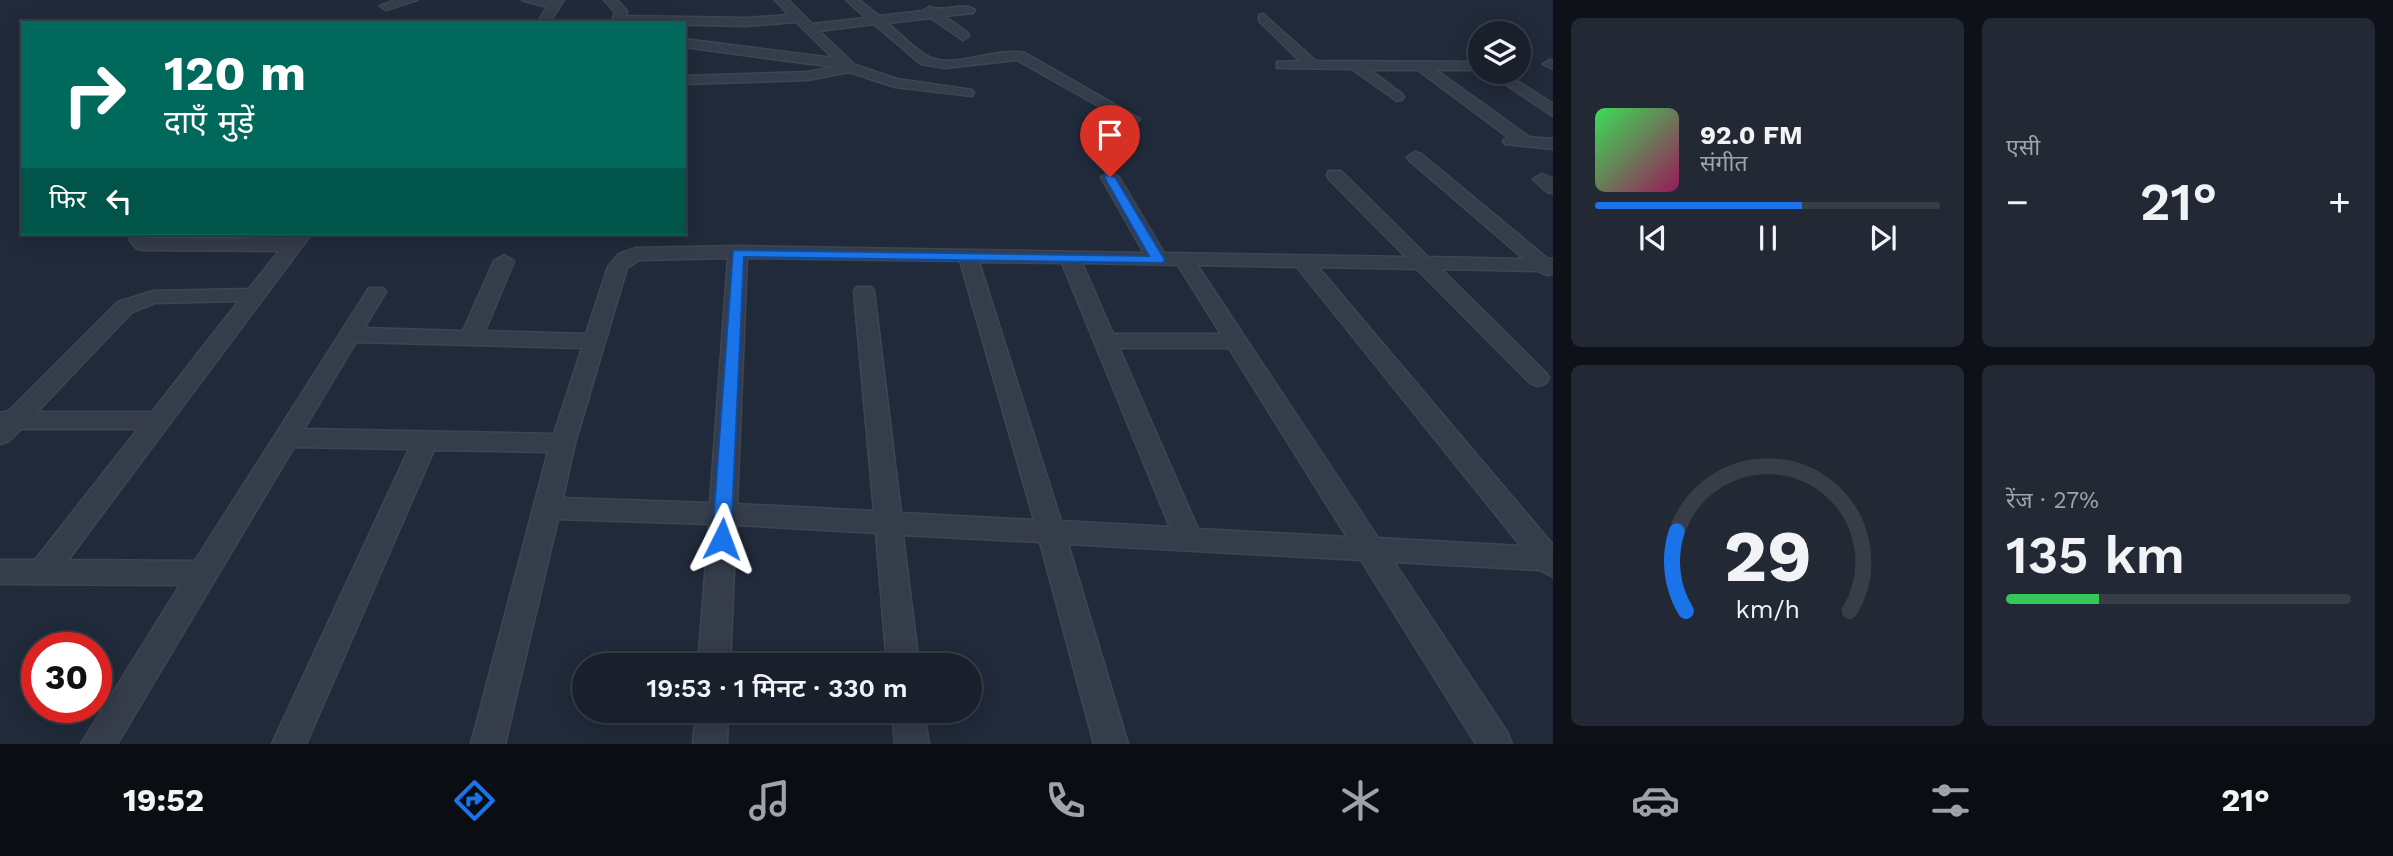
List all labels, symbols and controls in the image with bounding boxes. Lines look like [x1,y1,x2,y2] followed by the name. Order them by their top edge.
[1468,21,1531,84] map controls
[1468,21,1531,84] button: layers
[164,44,306,102] text: 120 m
[49,49,140,140] icon: right
[164,103,254,141] text: दाएँ मुड़ें
[1080,105,1140,177] pin
[1091,116,1129,154] icon: arrive
[1700,120,1803,150] text: 92.0 FM
[2006,134,2040,161] text: एसी
[1700,150,1748,177] text: संगीत
[2140,172,2217,233] text: 21°
[2006,180,2029,224] text: −
[2328,180,2351,224] text: +
[100,182,138,220] icon: left
[49,184,86,214] text: फिर
[1634,219,1672,257] icon: previous
[1749,219,1787,257] icon: pause
[1864,219,1902,257] icon: next
[2006,487,2099,514] text: रेंज · 27%
[685,502,759,576] position arrow
[1723,514,1812,600] text: 29
[2006,525,2185,586] text: 135 km
[1735,595,1800,624] text: km/h
[21,632,112,723] speed limit sign: 30
[646,673,908,703] text: 19:53 · 1 मिनट · 330 m
[450,776,499,825] icon: directions
[745,776,794,825] icon: music
[1041,776,1090,825] icon: phone
[1336,776,1385,825] icon: climate
[1631,776,1680,825] icon: car
[1926,776,1975,825] icon: filters
[123,781,204,819] text: 19:52
[2221,781,2270,819] text: 21°

